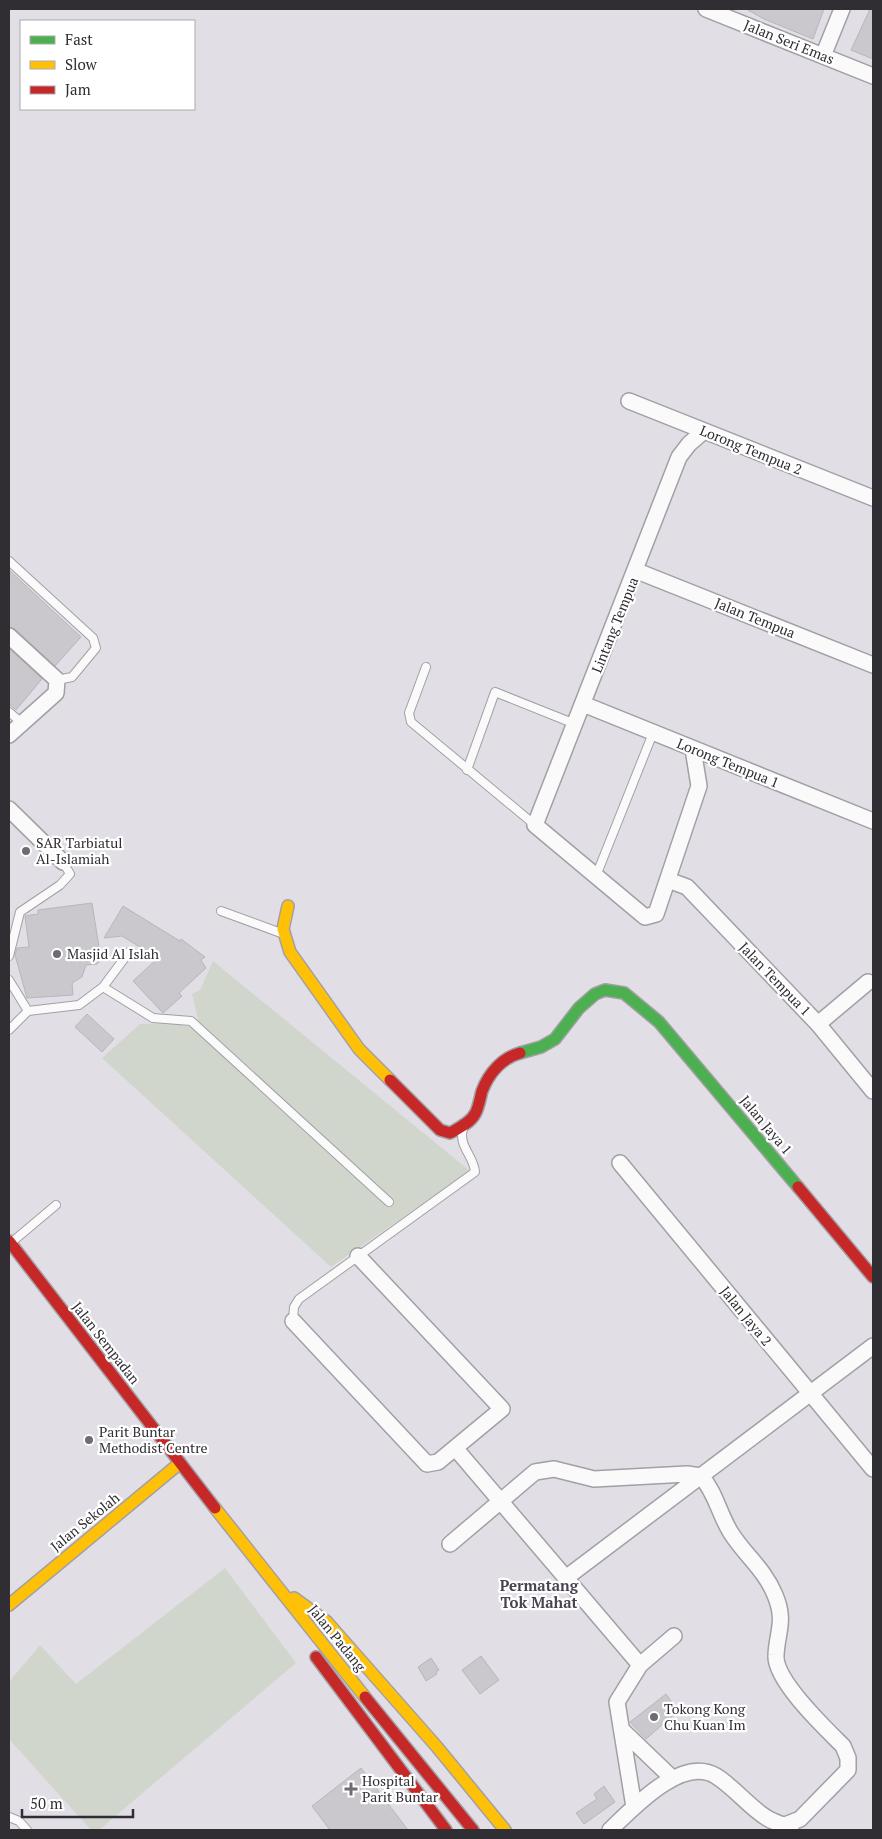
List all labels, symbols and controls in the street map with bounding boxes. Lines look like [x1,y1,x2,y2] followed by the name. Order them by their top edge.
[741,15,837,68] street label: Jalan Seri Emas
[20,20,195,110] legend
[65,29,93,49] text: Fast
[65,54,98,74] text: Slow
[65,79,91,99] text: Jam
[697,420,805,479] street label: Lorong Tempua 2
[587,574,642,675] street label: Lintang Tempua
[712,593,798,642] street label: Jalan Tempua
[674,733,782,792] street label: Lorong Tempua 1
[36,833,122,868] place label: SAR Tarbiatul Al-Islamiah
[20,845,32,857] marker: SAR Tarbiatul Al-Islamiah
[735,938,815,1020] street label: Jalan Tempua 1
[67,944,159,963] place label: Masjid Al Islah
[51,948,63,960] marker: Masjid Al Islah
[736,1091,797,1158] street label: Jalan Jaya 1
[716,1282,776,1350] street label: Jalan Jaya 2
[68,1298,145,1388] street label: Jalan Sempadan
[99,1422,208,1457] place label: Parit Buntar Methodist Centre
[83,1434,95,1446] marker: Parit Buntar Methodist Centre
[46,1488,123,1555] street label: Jalan Sekolah
[500,1575,579,1612] district label: Permatang Tok Mahat
[305,1600,371,1676] street label: Jalan Padang
[664,1699,746,1734] place label: Tokong Kong Chu Kuan Im
[648,1711,660,1723] marker: Tokong Kong Chu Kuan Im
[362,1771,439,1806] place label: Hospital Parit Buntar
[344,1782,358,1796] marker: Hospital Parit Buntar
[22,1786,134,1818] scale bar
[30,1793,63,1813] text: 50 m

